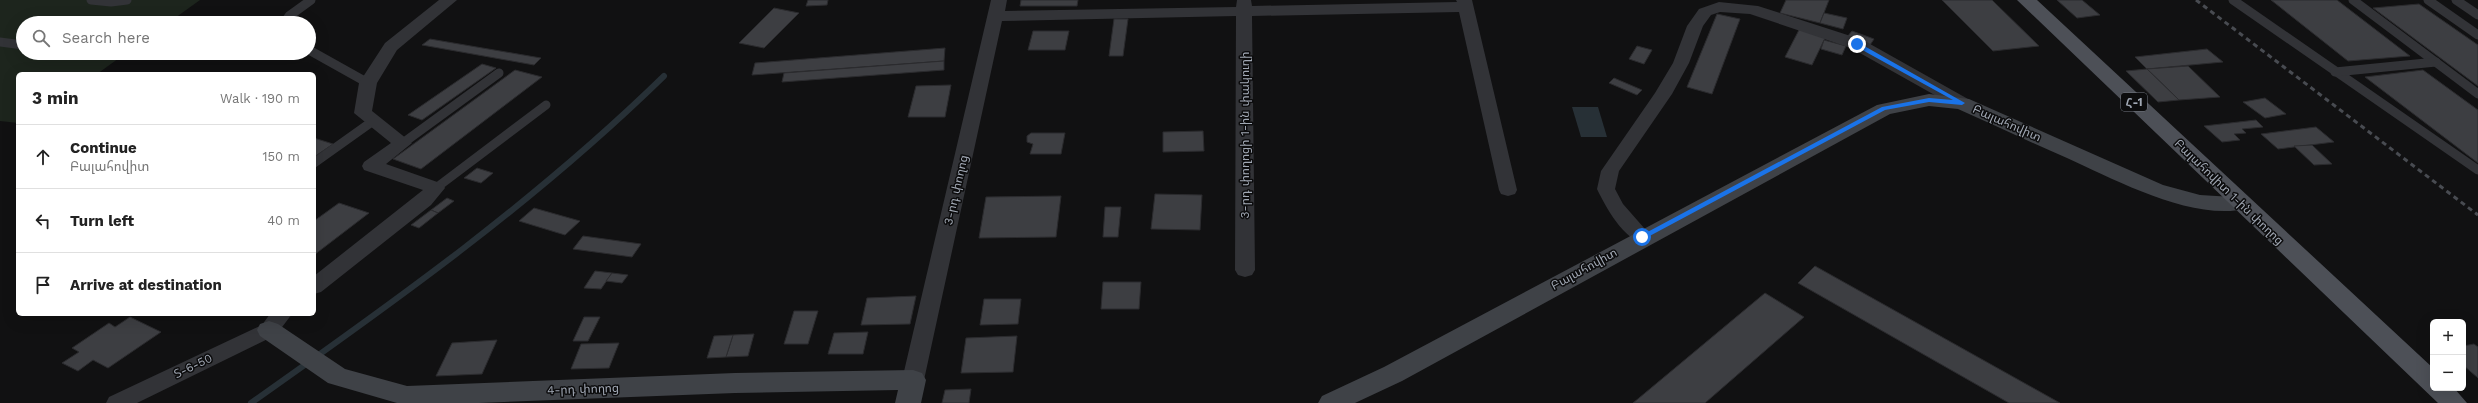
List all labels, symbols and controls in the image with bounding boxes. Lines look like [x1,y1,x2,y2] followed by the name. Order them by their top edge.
[16,16,316,60] search box
[30,27,52,49] icon: search
[62,29,150,47] text: Search here
[1848,35,1866,53] route end
[1238,52,1252,218] street label: 3-րդ փողոցի 1-ին փակուղի
[32,88,78,108] text: 3 min
[220,91,300,106] text: Walk · 190 m
[2121,93,2147,111] road number: Հ-1
[1971,102,2043,144] street label: Բալահովիտ
[2172,136,2286,248] street label: Բալահովիտ 1-ին փողոց
[70,139,137,157] text: Continue
[32,146,54,168] icon: ahead
[262,149,300,164] text: 150 m
[941,154,971,226] street label: 3-րդ փողոց
[70,159,149,174] text: Բալահովիտ
[32,210,54,232] icon: left
[70,212,134,230] text: Turn left
[267,213,300,228] text: 40 m
[1633,228,1651,246] route start
[1549,245,1619,293] street label: Բալահովիտ
[32,274,54,296] icon: arrive
[70,276,222,294] text: Arrive at destination
[2430,319,2466,391] map controls
[2430,319,2466,355] button: +
[172,351,214,381] street label: Տ-6-50
[2430,355,2466,391] button: −
[547,381,619,397] street label: 4-րդ փողոց

